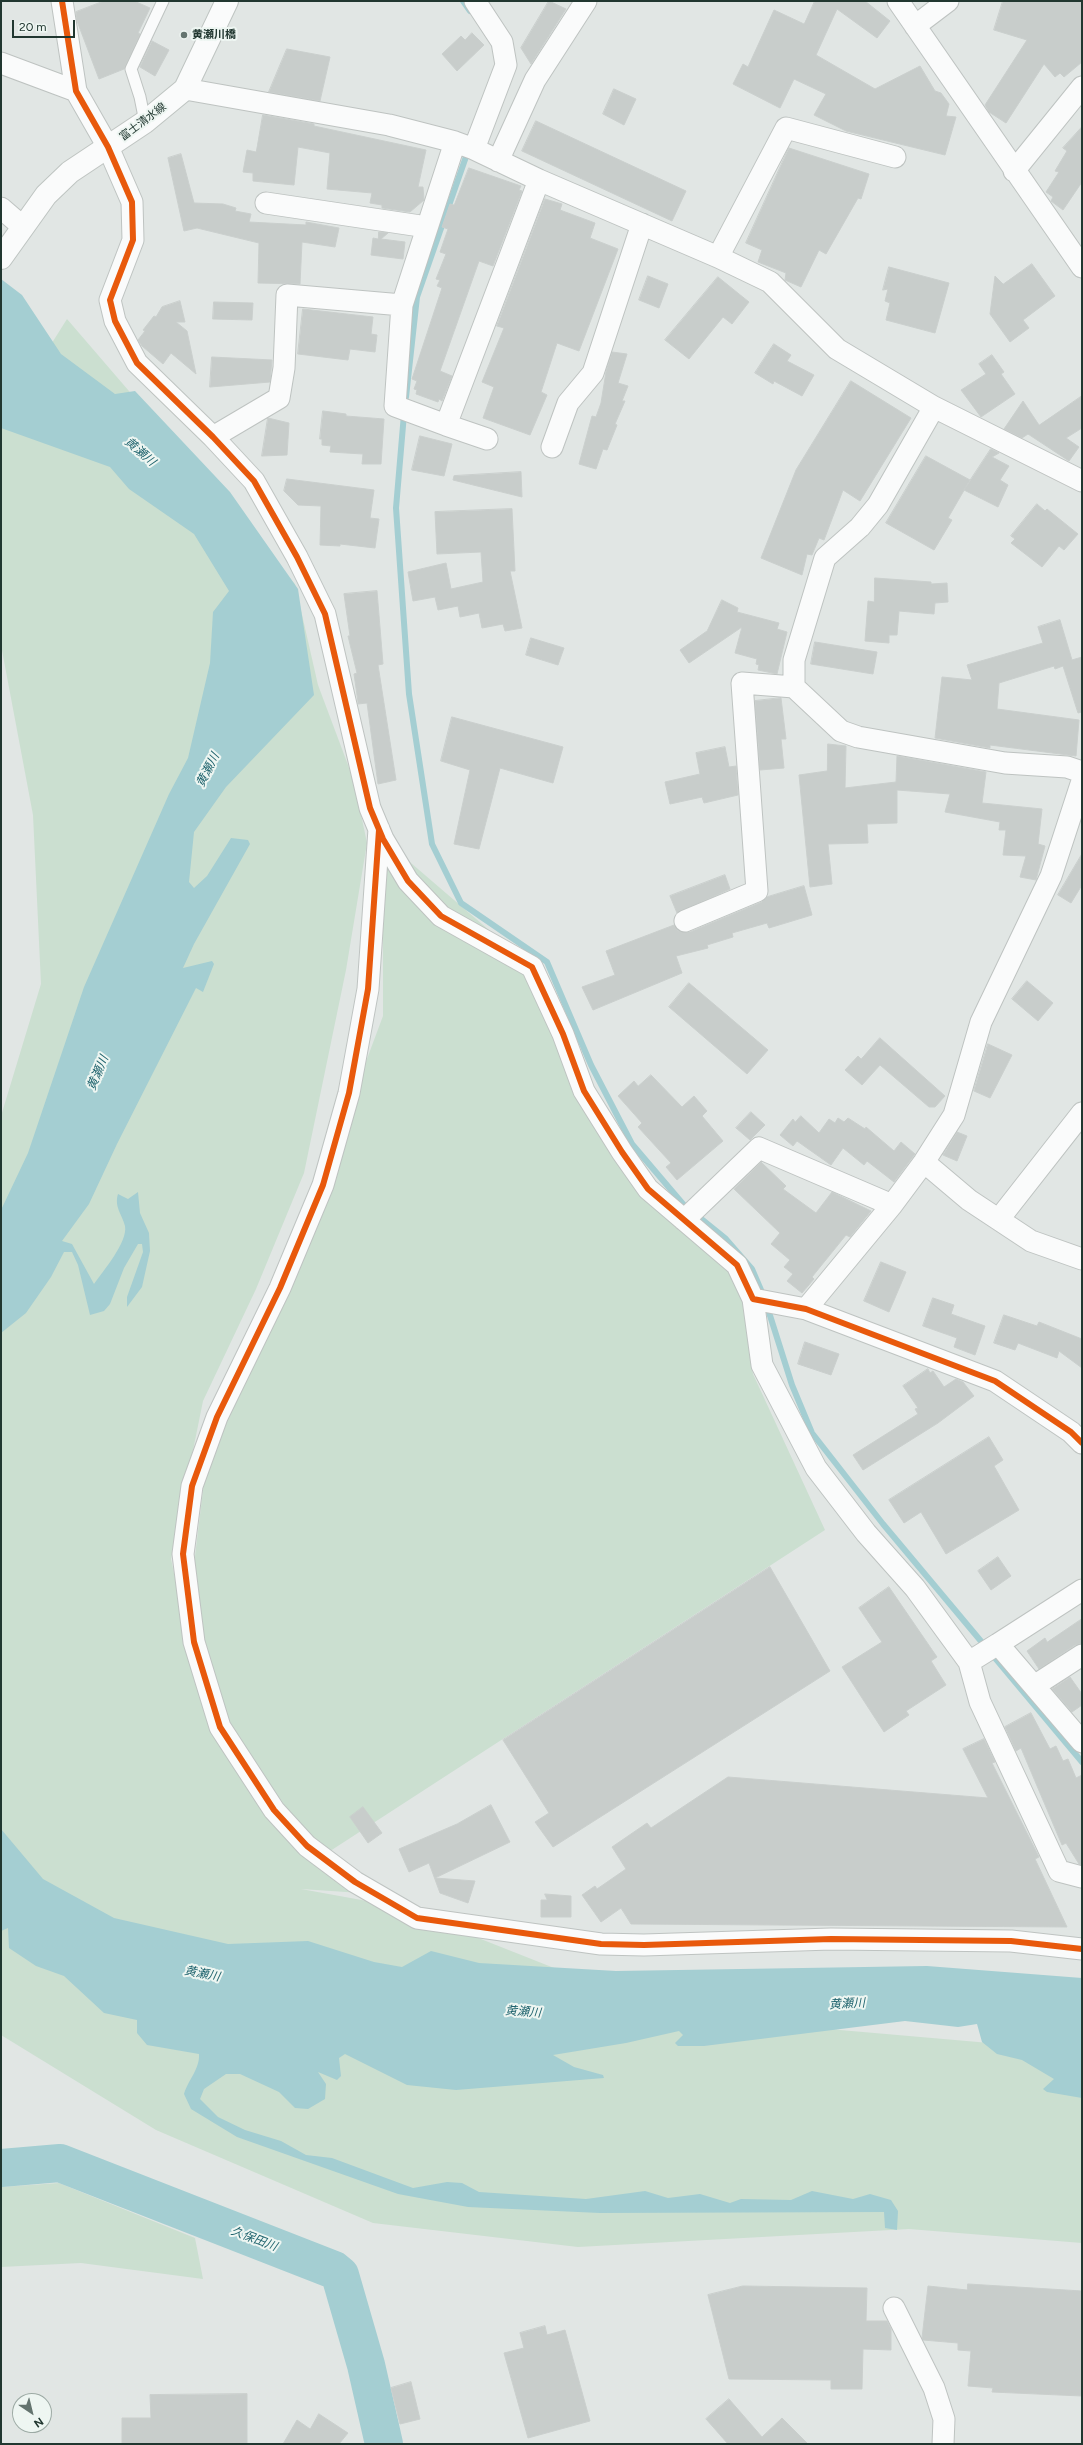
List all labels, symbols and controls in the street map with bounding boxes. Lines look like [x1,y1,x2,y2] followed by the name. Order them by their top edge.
[14,12,77,38] scale bar
[19,20,47,34] text: 20 m
[192,28,236,42] place label: 黄瀬川橋
[179,30,189,40] marker: 黄瀬川橋
[117,100,169,144] street label: 富士清水線
[122,435,158,469] water label: 黄瀬川
[193,751,223,789] water label: 黄瀬川
[84,1054,112,1092] water label: 黄瀬川
[183,1963,221,1985] water label: 黄瀬川
[829,1996,865,2012] water label: 黄瀬川
[505,2004,541,2020] water label: 黄瀬川
[229,2224,279,2254] water label: 久保田川
[12,2393,52,2433] north arrow
[31,2415,46,2430] text: N

